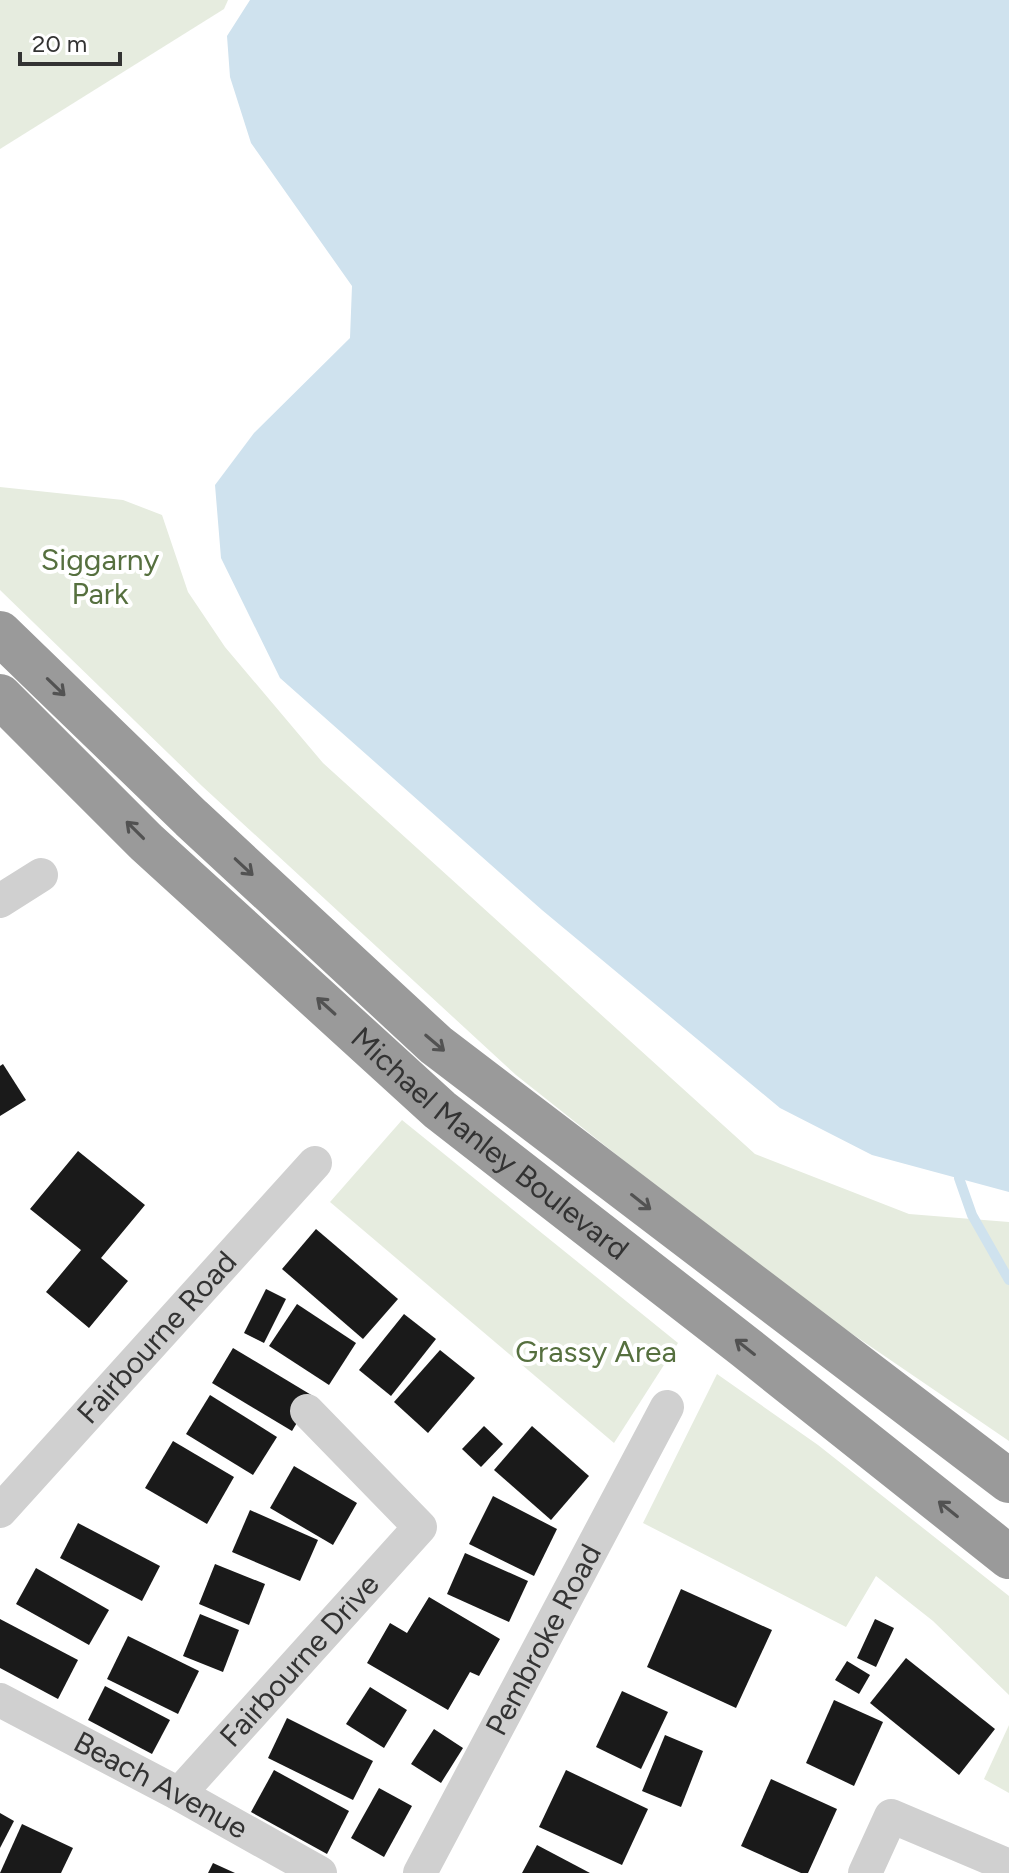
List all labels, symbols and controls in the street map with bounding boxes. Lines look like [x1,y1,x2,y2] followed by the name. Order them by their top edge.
[20,16,120,66] scale bar
[32,29,87,58] text: 20 m
[41,541,159,612] park label: Siggarny Park
[46,678,66,697] one-way arrow
[125,820,144,840] one-way arrow
[234,858,254,877] one-way arrow
[317,997,337,1015] one-way arrow
[344,1019,636,1268] street label: Michael Manley Boulevard
[425,1034,445,1052] one-way arrow
[630,1194,651,1211] one-way arrow
[69,1243,244,1431] street label: Fairbourne Road
[515,1333,677,1370] park label: Grassy Area
[735,1338,756,1356] one-way arrow
[938,1500,959,1518] one-way arrow
[477,1538,609,1742] street label: Pembroke Road
[212,1566,387,1754] street label: Fairbourne Drive
[68,1723,254,1847] street label: Beach Avenue

